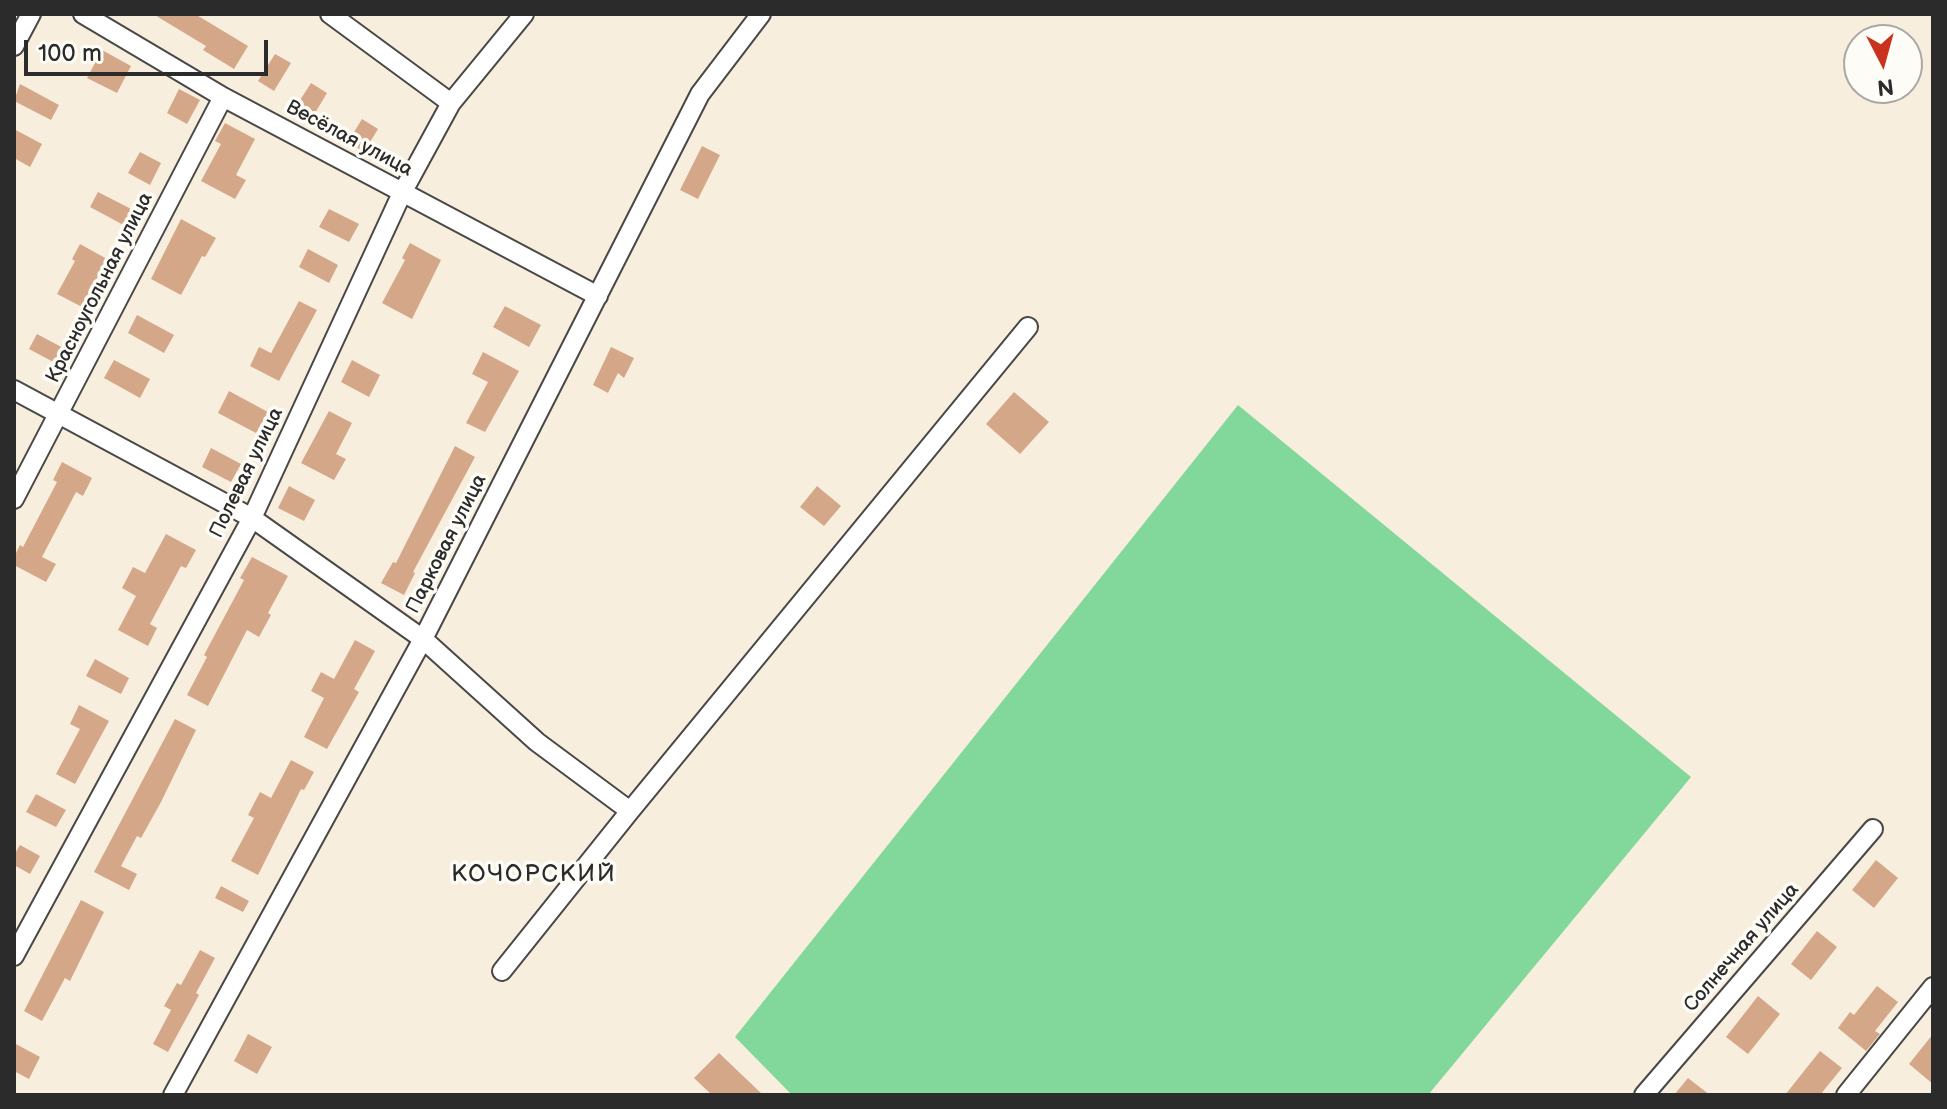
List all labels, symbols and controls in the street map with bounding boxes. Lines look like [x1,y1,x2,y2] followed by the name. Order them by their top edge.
[28,24,272,74] scale bar
[1843,24,1923,104] north arrow
[38,39,102,68] text: 100 m
[1876,72,1895,101] text: N
[282,96,416,182] street label: Весёлая улица
[42,189,158,387] street label: Красноугольная улица
[205,404,289,542] street label: Полевая улица
[402,470,492,618] street label: Парковая улица
[451,861,617,889] district label: КОЧОРСКИЙ
[1680,879,1804,1017] street label: Солнечная улица

